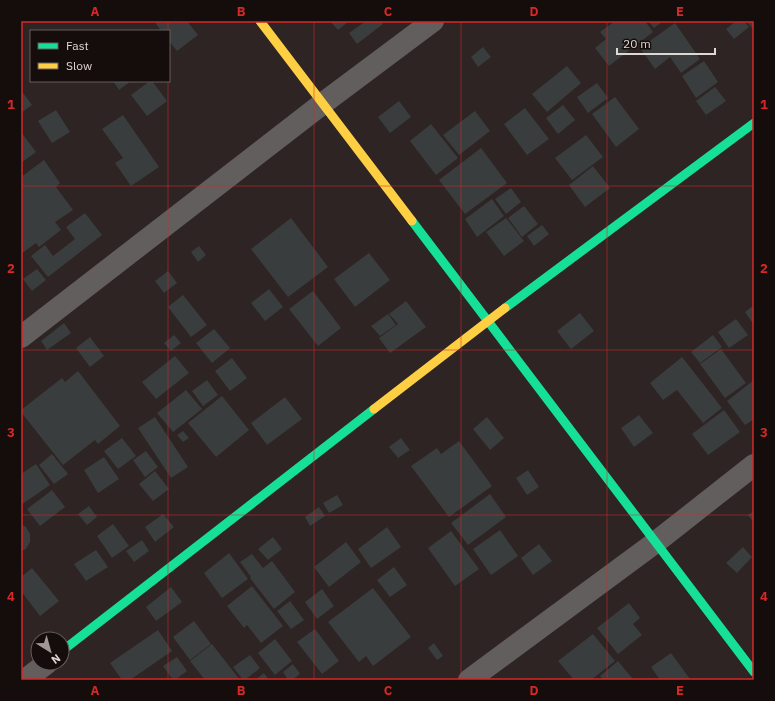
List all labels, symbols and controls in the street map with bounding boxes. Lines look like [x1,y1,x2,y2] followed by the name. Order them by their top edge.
[91,3,100,20] text: A
[237,3,246,20] text: B
[384,3,393,20] text: C
[529,3,539,20] text: D
[676,3,684,20] text: E
[30,30,170,82] legend
[617,30,715,56] scale bar
[623,36,651,51] text: 20 m
[66,38,89,53] text: Fast
[66,58,92,73] text: Slow
[7,96,15,113] text: 1
[760,96,768,113] text: 1
[7,260,15,277] text: 2
[760,260,768,277] text: 2
[7,424,15,441] text: 3
[760,424,768,441] text: 3
[7,588,15,605] text: 4
[760,588,768,605] text: 4
[30,631,70,671] north arrow
[49,651,63,667] text: N
[91,682,100,699] text: A
[237,682,246,699] text: B
[384,682,393,699] text: C
[529,682,539,699] text: D
[676,682,684,699] text: E

